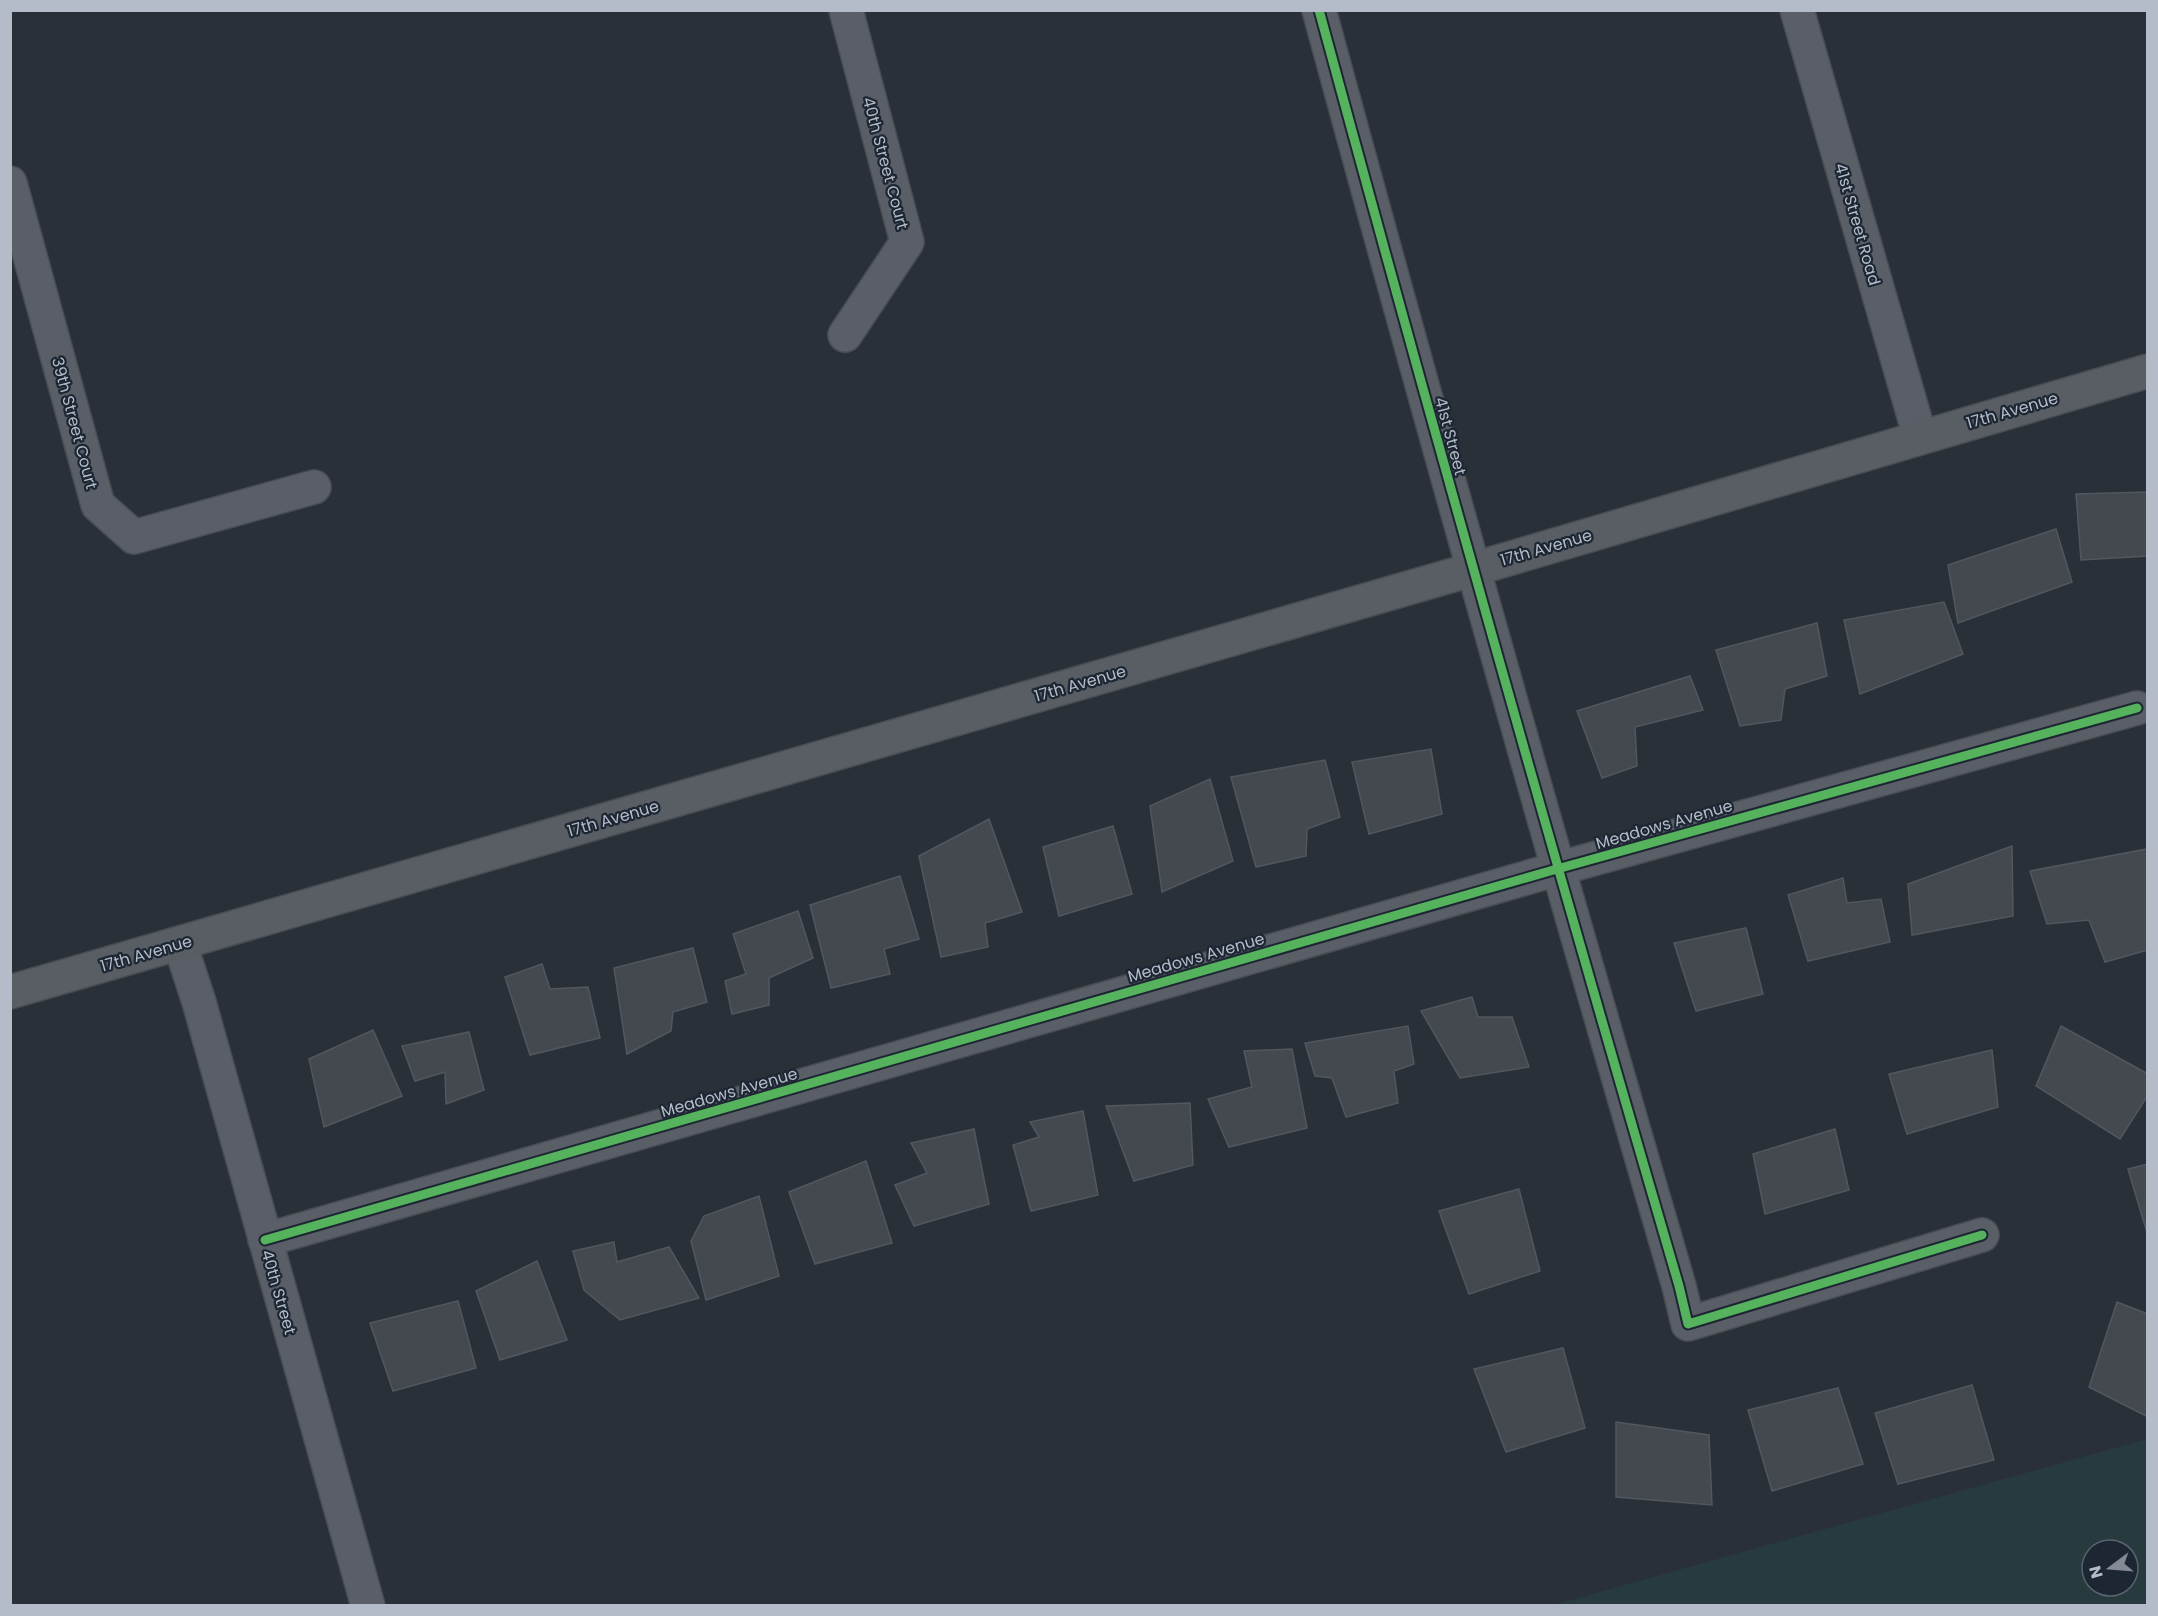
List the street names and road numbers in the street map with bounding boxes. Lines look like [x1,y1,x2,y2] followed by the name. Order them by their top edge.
[857,94,914,232] street label: 40th Street Court
[1829,160,1886,288] street label: 41st Street Road
[46,355,103,492] street label: 39th Street Court
[1964,386,2061,435] street label: 17th Avenue
[1429,394,1472,478] street label: 41st Street
[1498,523,1595,572] street label: 17th Avenue
[1032,659,1129,708] street label: 17th Avenue
[565,794,662,843] street label: 17th Avenue
[1593,794,1735,855] street label: Meadows Avenue
[1125,927,1267,988] street label: Meadows Avenue
[98,929,195,978] street label: 17th Avenue
[658,1062,800,1123] street label: Meadows Avenue
[255,1247,302,1337] street label: 40th Street

